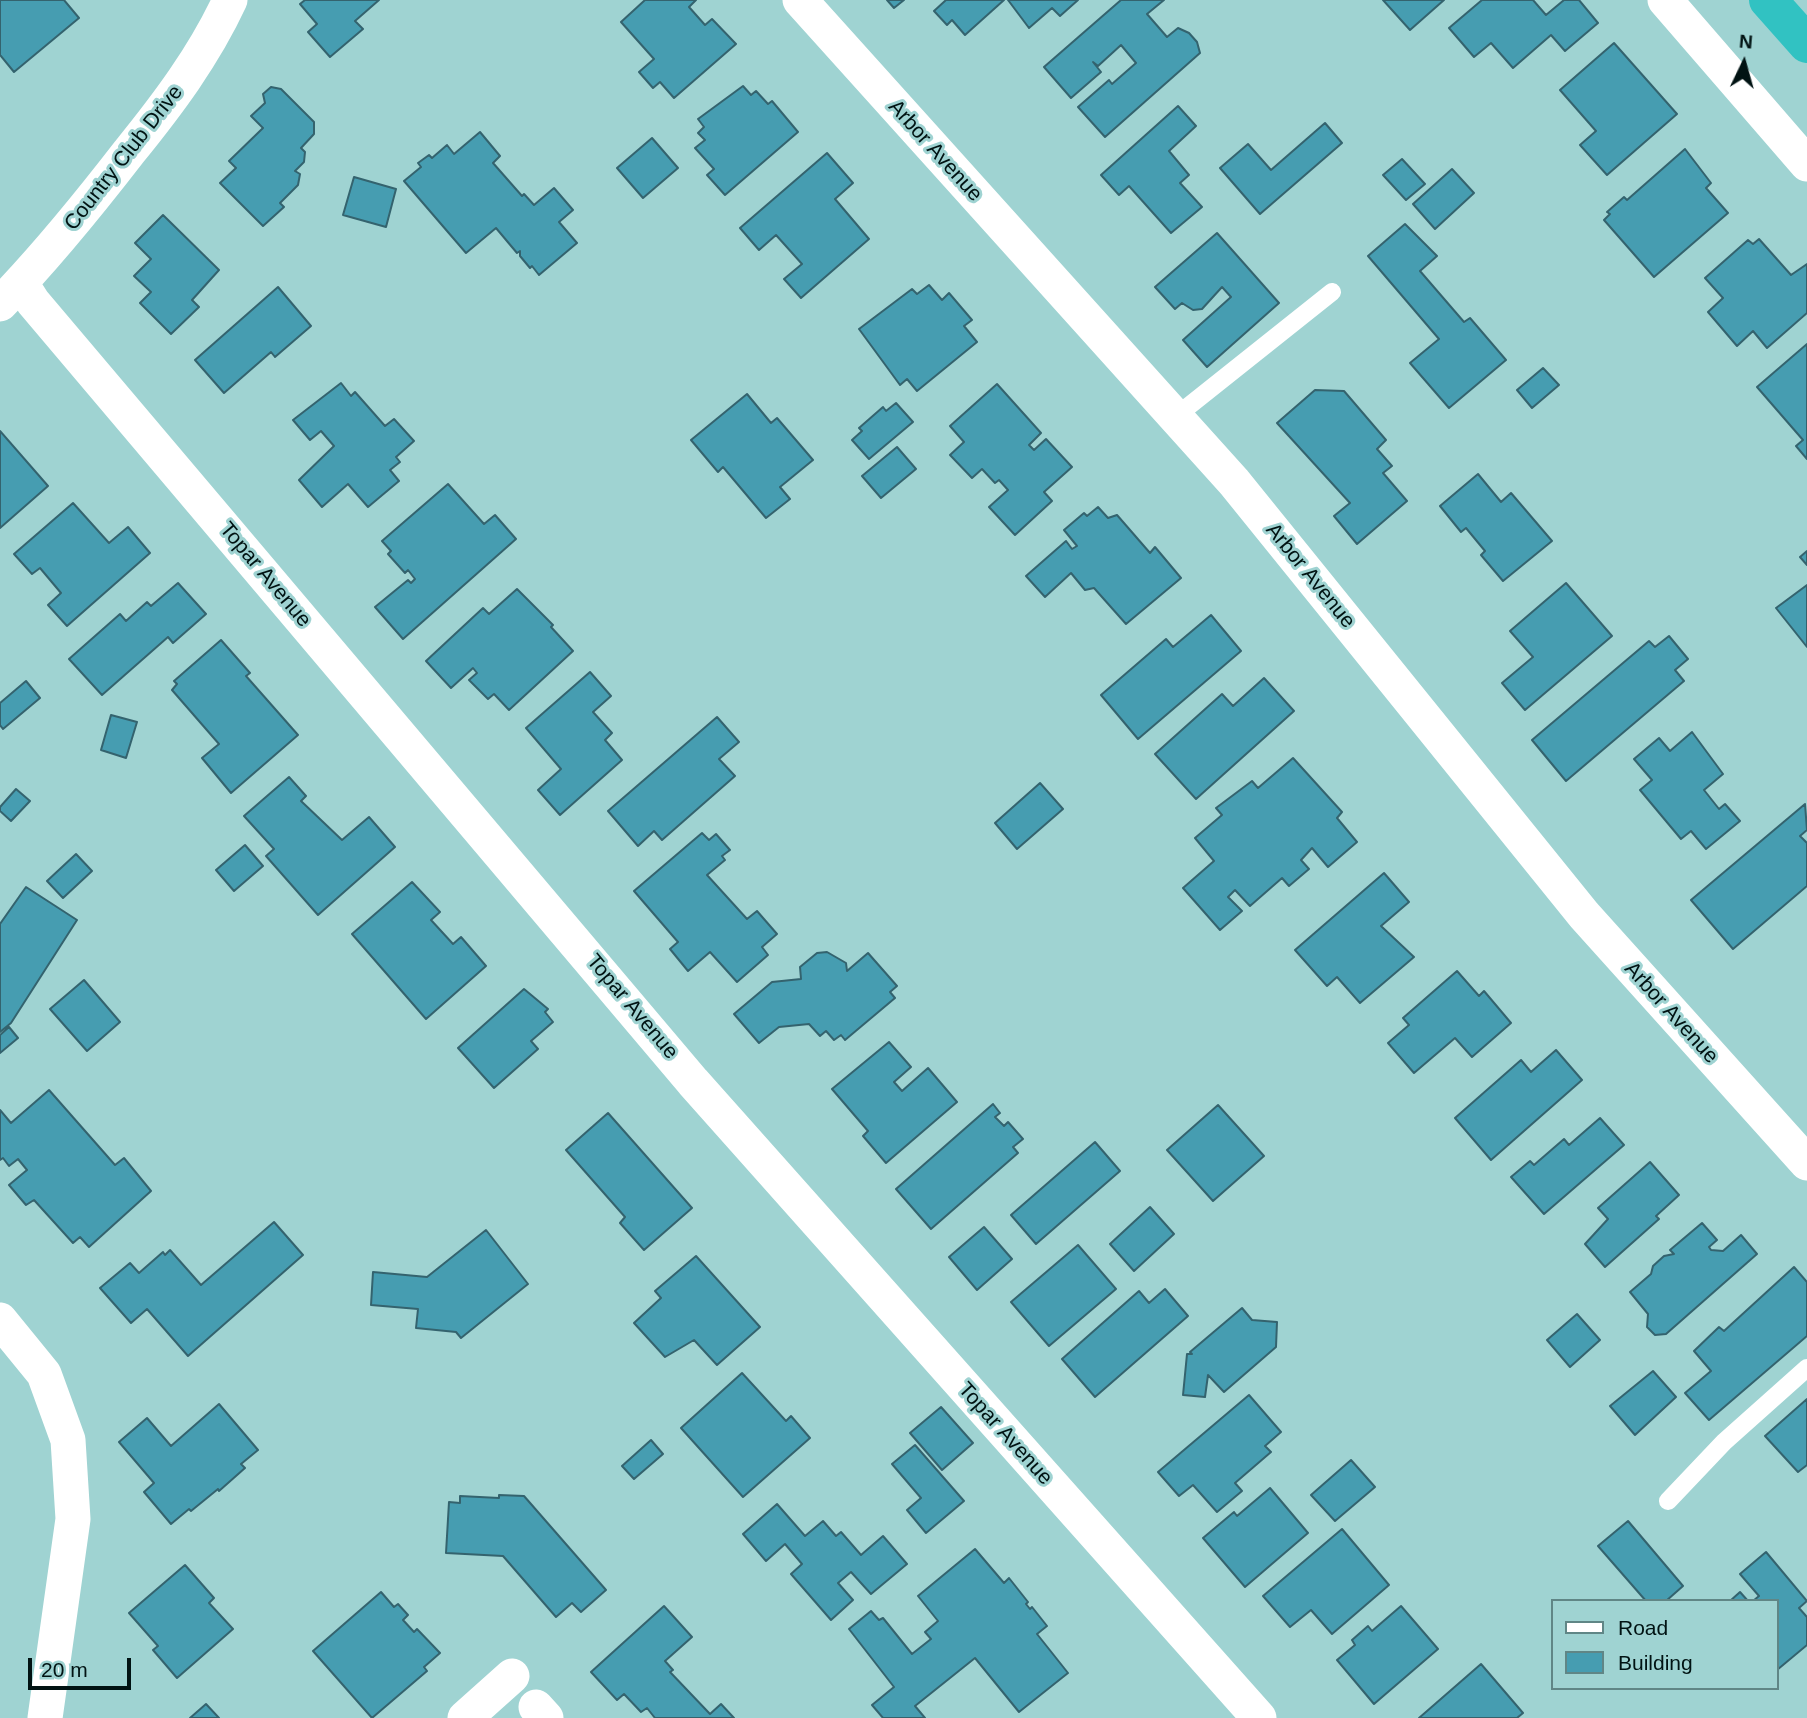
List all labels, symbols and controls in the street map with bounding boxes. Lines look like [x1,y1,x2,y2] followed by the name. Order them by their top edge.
[1709,28,1779,98] north arrow
[1738,31,1754,53] text: N
[59,80,189,236] street label: Country Club Drive
[883,95,987,207] street label: Arbor Avenue
[214,517,316,633] street label: Topar Avenue
[1260,518,1360,634] street label: Arbor Avenue
[581,949,683,1065] street label: Topar Avenue
[1619,957,1723,1069] street label: Arbor Avenue
[952,1378,1058,1490] street label: Topar Avenue
[1552,1599,1779,1690] legend
[1618,1616,1668,1639] text: Road
[32,1644,135,1688] scale bar
[1618,1651,1693,1674] text: Building
[41,1658,88,1681] text: 20 m

